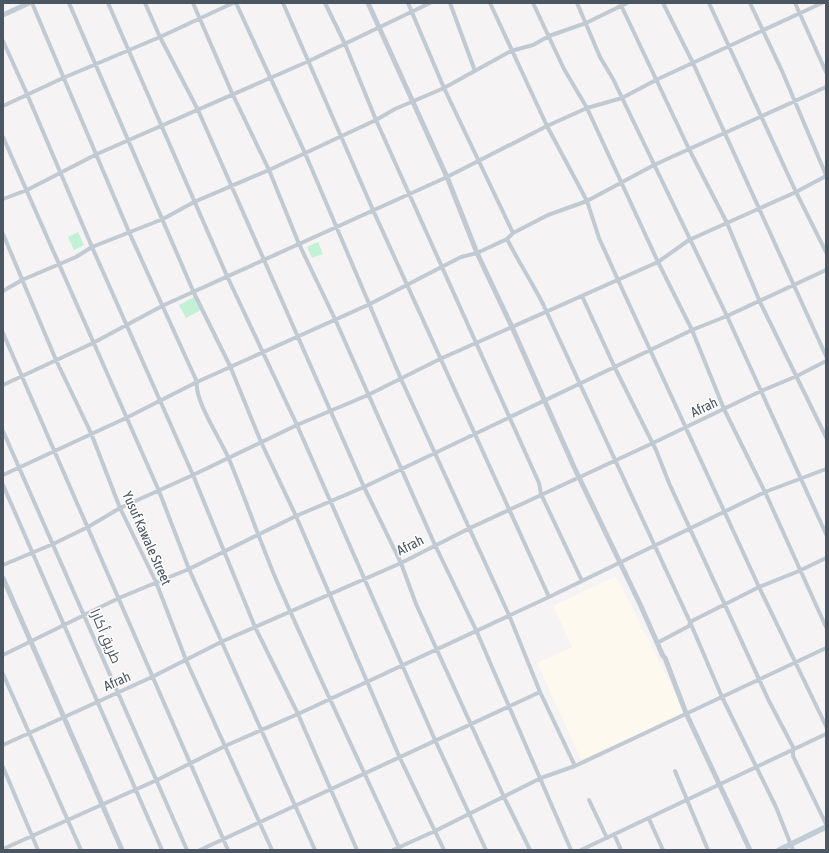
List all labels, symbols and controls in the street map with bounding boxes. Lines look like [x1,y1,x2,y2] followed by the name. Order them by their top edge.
[688,394,720,420] street label: Afrah
[119,489,175,587] street label: Yusuf Kawale Street
[394,532,426,558] street label: Afrah
[86,606,126,666] street label: طريق أكارا
[101,668,133,694] street label: Afrah

